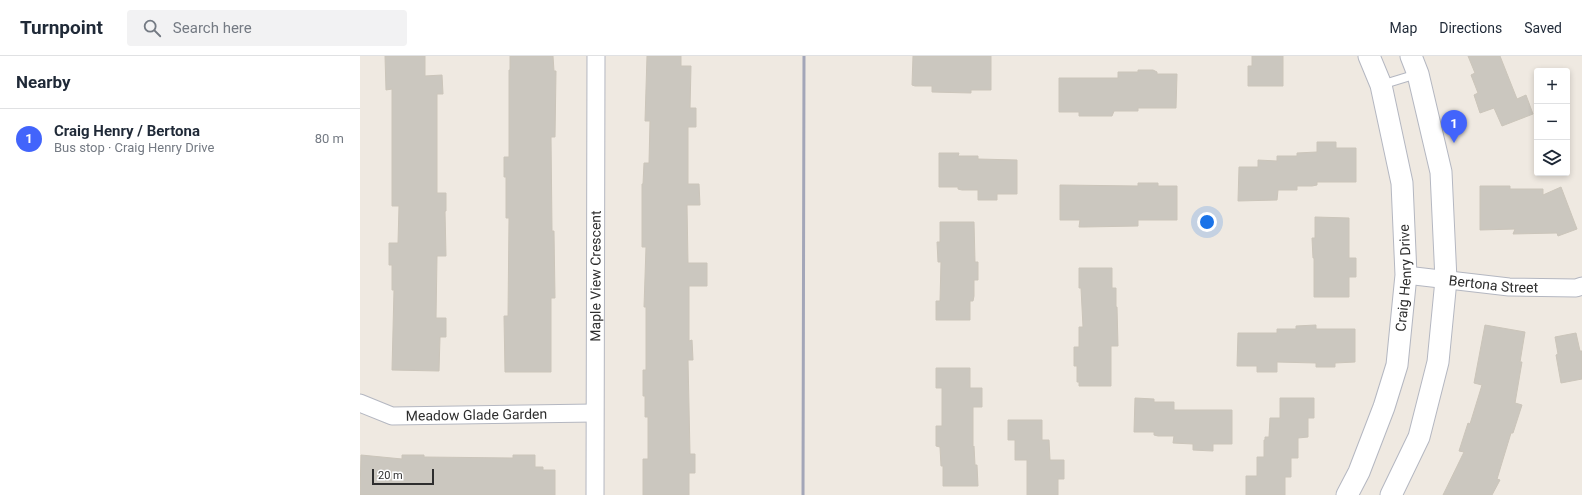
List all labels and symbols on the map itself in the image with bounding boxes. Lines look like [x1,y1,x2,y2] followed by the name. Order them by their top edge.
[1441,110,1467,143] pin: 1
[587,210,604,342] street label: Maple View Crescent
[1197,212,1217,232] your location
[1392,224,1414,332] street label: Craig Henry Drive
[1448,272,1539,295] street label: Bertona Street
[406,406,547,424] street label: Meadow Glade Garden
[372,467,434,486] scale bar

